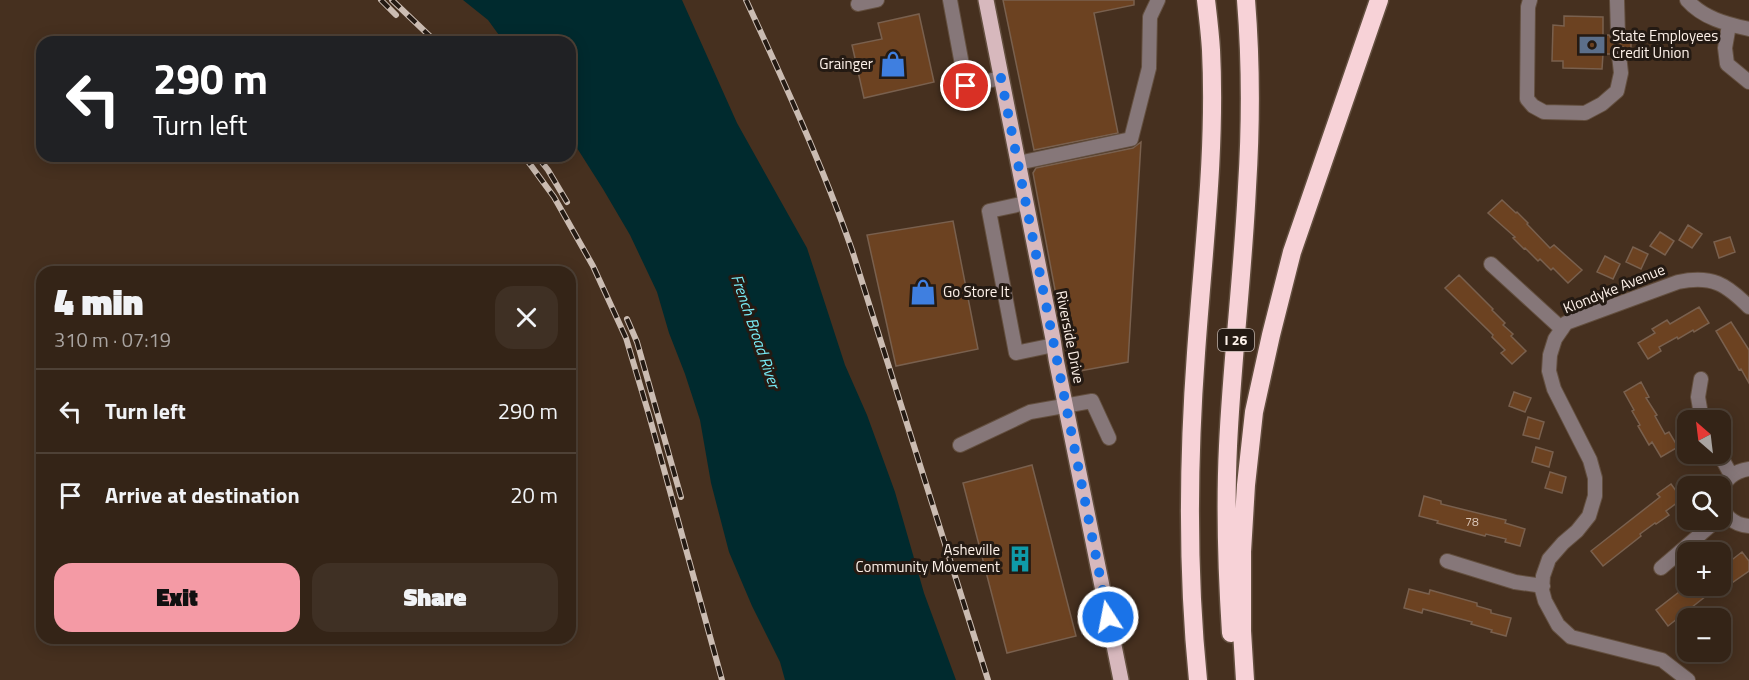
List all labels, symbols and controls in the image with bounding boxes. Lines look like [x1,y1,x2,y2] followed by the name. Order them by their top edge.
[1612,24,1718,64] place label: State Employees Credit Union
[1577,30,1607,60] bank icon: State Employees Credit Union
[153,46,268,110] text: 290 m
[878,49,908,79] shop icon: Grainger
[819,52,873,75] place label: Grainger
[54,60,132,138] icon: left
[940,60,991,111] pin
[949,69,982,102] icon: arrive
[153,104,247,145] text: Turn left
[1559,258,1668,319] street label: Klondyke Avenue
[725,271,787,393] water label: French Broad River
[54,274,143,329] text: 4 min
[908,277,938,307] shop icon: Go Store It
[943,280,1010,303] place label: Go Store It
[495,286,558,349] button: close
[1050,288,1091,385] street label: Riverside Drive
[54,324,171,355] text: 310 m · 07:19
[1218,329,1254,351] road number: I 26
[105,394,186,428] text: Turn left
[498,394,558,428] text: 290 m
[54,395,87,428] icon: left
[1677,410,1731,464] north arrow
[1677,410,1731,662] map controls
[1677,476,1731,530] button: search
[105,478,300,512] text: Arrive at destination
[510,478,558,512] text: 20 m
[54,479,87,512] icon: arrive
[1465,512,1479,531] house number: 78
[856,538,1001,578] place label: Asheville Community Movement
[1677,542,1731,596] button: +
[1005,544,1035,574] building icon: Asheville Community Movement
[54,563,300,632] button: Exit
[312,563,558,632] button: Share
[1076,585,1140,649] position arrow
[1677,608,1731,662] button: −

